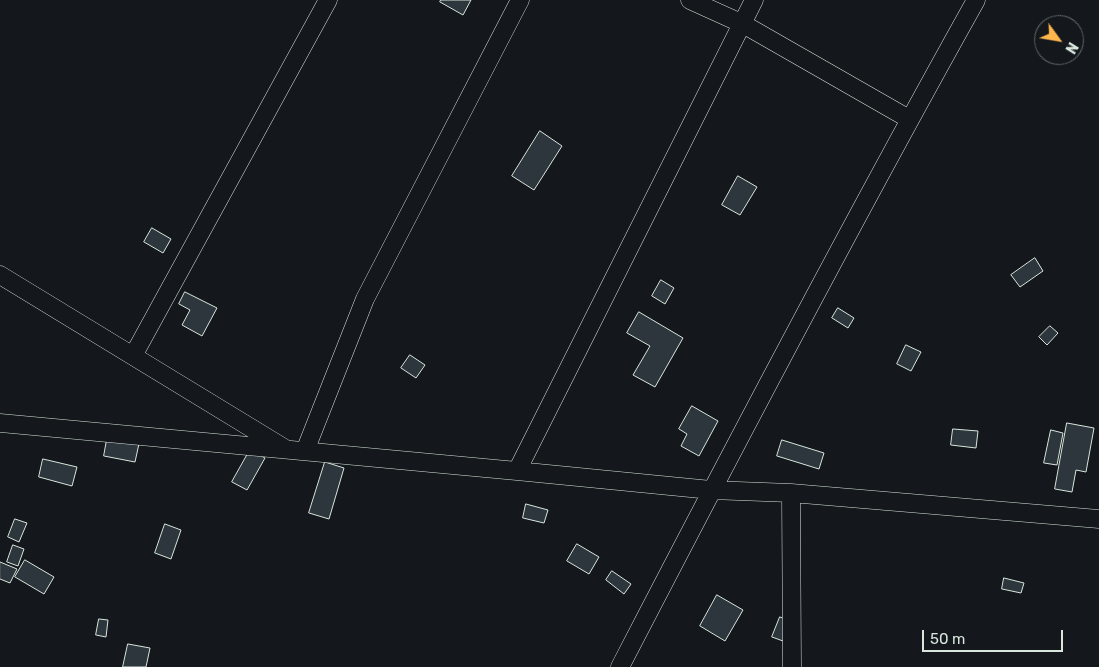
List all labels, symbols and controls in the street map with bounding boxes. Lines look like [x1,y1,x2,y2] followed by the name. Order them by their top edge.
[1034,15,1084,65] north arrow
[1061,39,1081,56] text: N
[924,620,1065,652] scale bar
[930,630,965,648] text: 50 m

